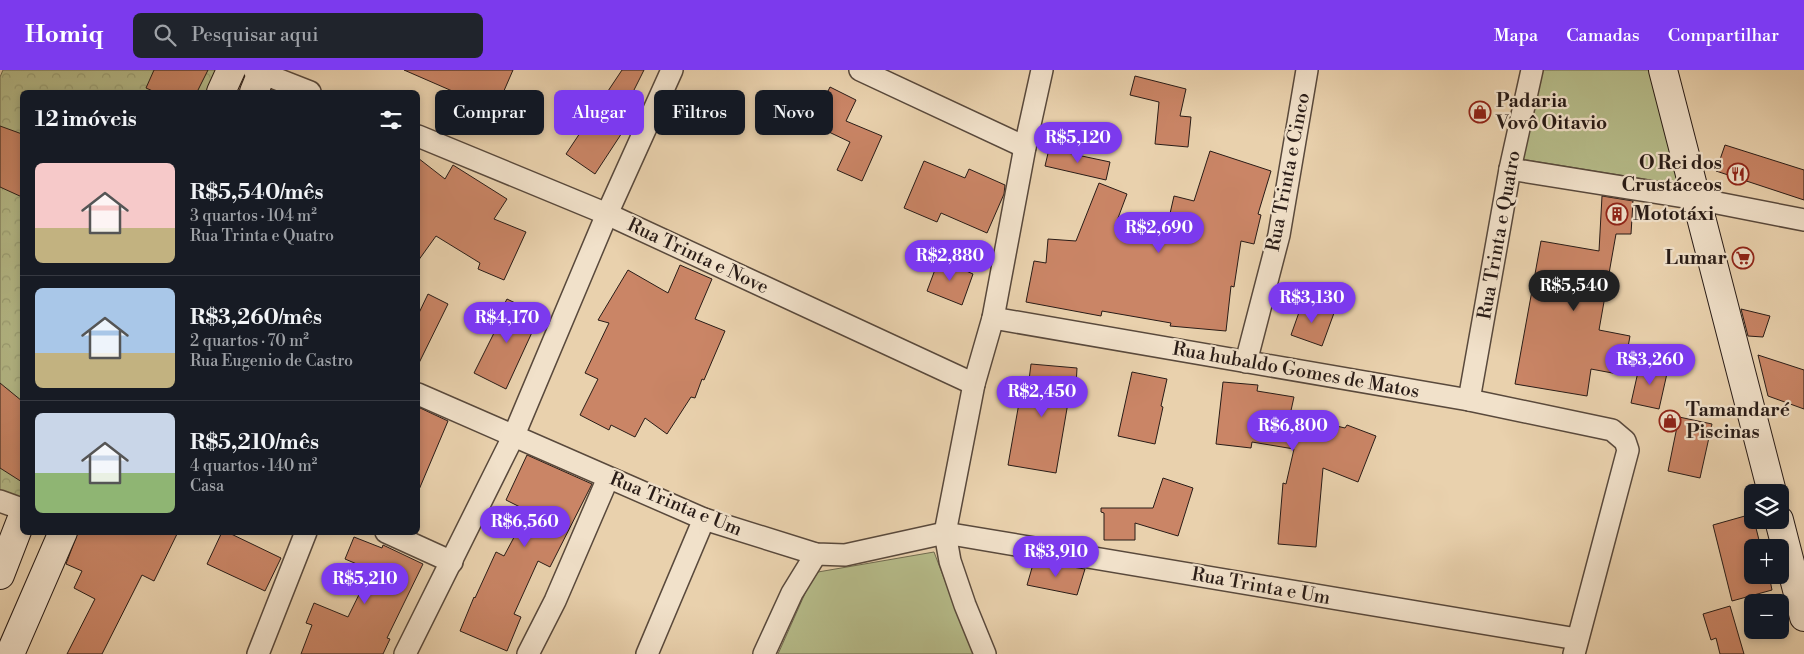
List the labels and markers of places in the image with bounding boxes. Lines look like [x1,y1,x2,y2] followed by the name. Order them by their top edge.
[1495,89,1607,135] place label: Padaria Vovô Oitavio
[1468,100,1492,124] shop icon: Padaria Vovô Oitavio
[1032,122,1124,164] pin: R$5,120
[1621,151,1722,197] place label: O Rei dos Crustáceos
[1726,162,1750,186] restaurant icon: O Rei dos Crustáceos
[1605,202,1629,226] building icon: Mototáxi
[1633,202,1714,226] place label: Mototáxi
[1113,212,1205,254] pin: R$2,690
[904,240,996,282] pin: R$2,880
[1665,246,1727,270] place label: Lumar
[1731,246,1755,270] supermarket icon: Lumar
[1528,270,1620,312] pin: R$5,540
[1266,282,1358,324] pin: R$3,130
[461,302,553,344] pin: R$4,170
[1604,344,1696,386] pin: R$3,260
[996,376,1088,418] pin: R$2,450
[1686,398,1790,444] place label: Tamandaré Piscinas
[1658,409,1682,433] shop icon: Tamandaré Piscinas
[1247,410,1339,452] pin: R$6,800
[479,506,571,548] pin: R$6,560
[1010,536,1102,578] pin: R$3,910
[319,562,411,605] pin: R$5,210

